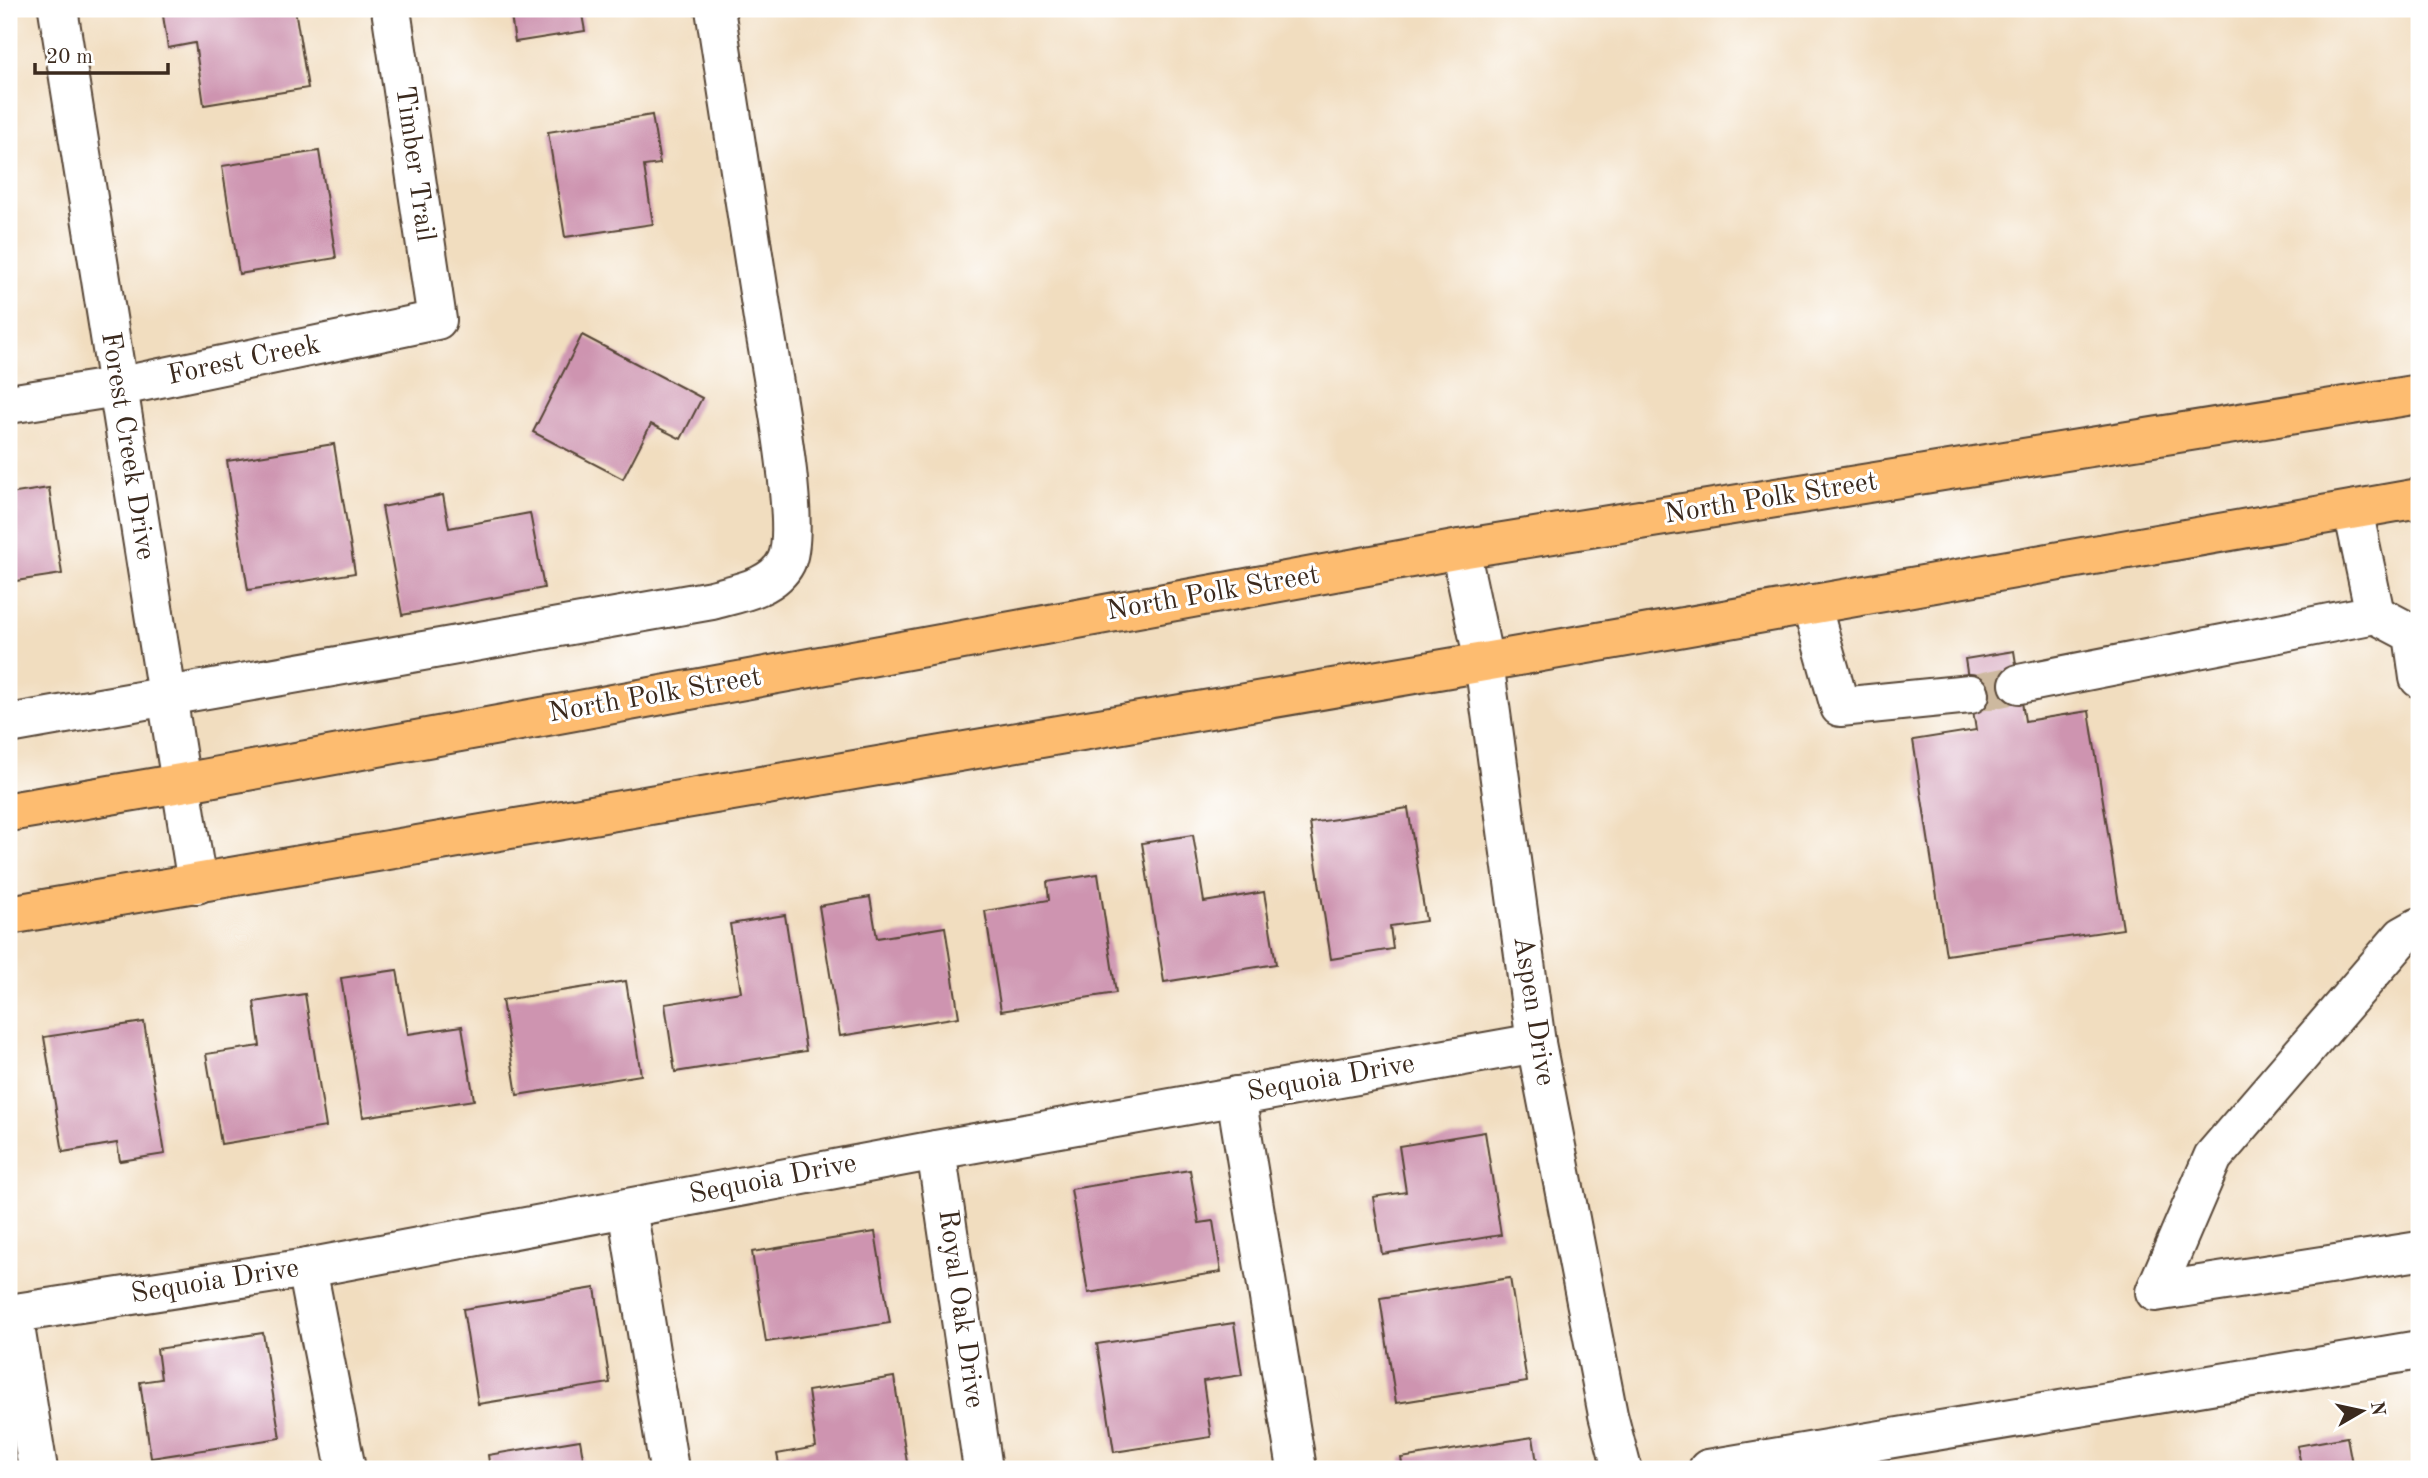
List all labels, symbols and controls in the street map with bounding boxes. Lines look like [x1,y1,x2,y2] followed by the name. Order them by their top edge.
[35,32,168,76] scale bar
[46,47,93,68] text: 20 m
[389,84,439,244] street label: Timber Trail
[95,330,159,562] street label: Forest Creek Drive
[165,331,323,391] street label: Forest Creek
[1662,468,1880,530] street label: North Polk Street
[1104,562,1322,626] street label: North Polk Street
[546,664,764,728] street label: North Polk Street
[1507,934,1559,1088] street label: Aspen Drive
[1245,1050,1417,1108] street label: Sequoia Drive
[687,1150,859,1210] street label: Sequoia Drive
[932,1208,988,1410] street label: Royal Oak Drive
[129,1255,301,1309] street label: Sequoia Drive
[2326,1376,2396,1446] north arrow
[2366,1400,2387,1418] text: N

